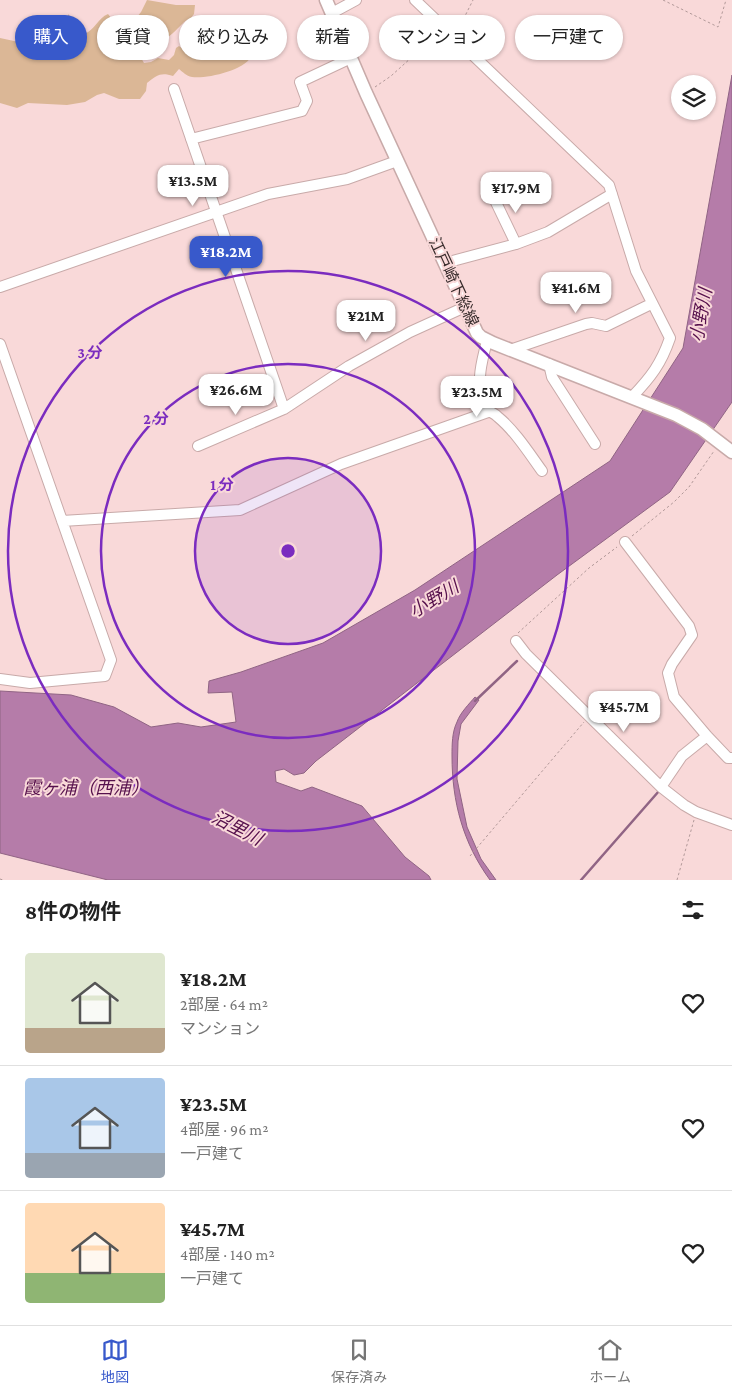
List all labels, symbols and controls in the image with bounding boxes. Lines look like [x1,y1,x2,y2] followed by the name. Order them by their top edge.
[15,15,87,60] chip: 購入
[97,15,169,60] chip: 賃貸
[179,15,287,60] chip: 絞り込み
[297,15,369,60] chip: 新着
[379,15,505,60] chip: マンション
[515,15,623,60] chip: 一戸建て
[671,75,716,120] map controls
[671,75,716,120] button: layers
[152,164,234,207] pin: ¥13.5M
[168,172,218,189] text: ¥13.5M
[475,172,557,214] pin: ¥17.9M
[491,179,541,196] text: ¥17.9M
[426,235,482,329] street label: 江戸崎下総線
[185,236,267,278] pin: ¥18.2M
[201,243,251,260] text: ¥18.2M
[535,272,617,314] pin: ¥41.6M
[551,279,601,296] text: ¥41.6M
[686,285,716,343] water label: 小野川
[336,300,396,342] pin: ¥21M
[348,307,384,324] text: ¥21M
[77,345,103,361] text: 3 分
[195,374,277,416] pin: ¥26.6M
[436,376,518,418] pin: ¥23.5M
[210,381,262,398] text: ¥26.6M
[451,383,503,400] text: ¥23.5M
[143,411,169,427] text: 2 分
[210,477,234,493] text: 1 分
[279,542,297,560] centre of rings
[406,575,464,621] water label: 小野川
[583,690,665,733] pin: ¥45.7M
[599,698,649,715] text: ¥45.7M
[23,778,149,798] water label: 霞ヶ浦（西浦）
[208,807,267,850] water label: 沼里川
[679,896,707,924] icon: filters
[25,900,121,924] text: 8件の物件
[180,967,247,991] text: ¥18.2M
[65,973,125,1033] icon: home
[679,989,707,1017] icon: heart
[180,996,268,1013] text: 2部屋 · 64 m²
[180,1020,260,1037] text: マンション
[180,1092,247,1116] text: ¥23.5M
[65,1098,125,1158] icon: home
[679,1114,707,1142] icon: heart
[180,1121,268,1138] text: 4部屋 · 96 m²
[180,1145,244,1162] text: 一戸建て
[180,1217,245,1241] text: ¥45.7M
[65,1223,125,1283] icon: home
[679,1239,707,1267] icon: heart
[180,1246,275,1263] text: 4部屋 · 140 m²
[180,1270,244,1287] text: 一戸建て
[101,1336,129,1386] tab: 地図
[331,1336,387,1386] tab: 保存済み
[589,1336,631,1386] tab: ホーム

